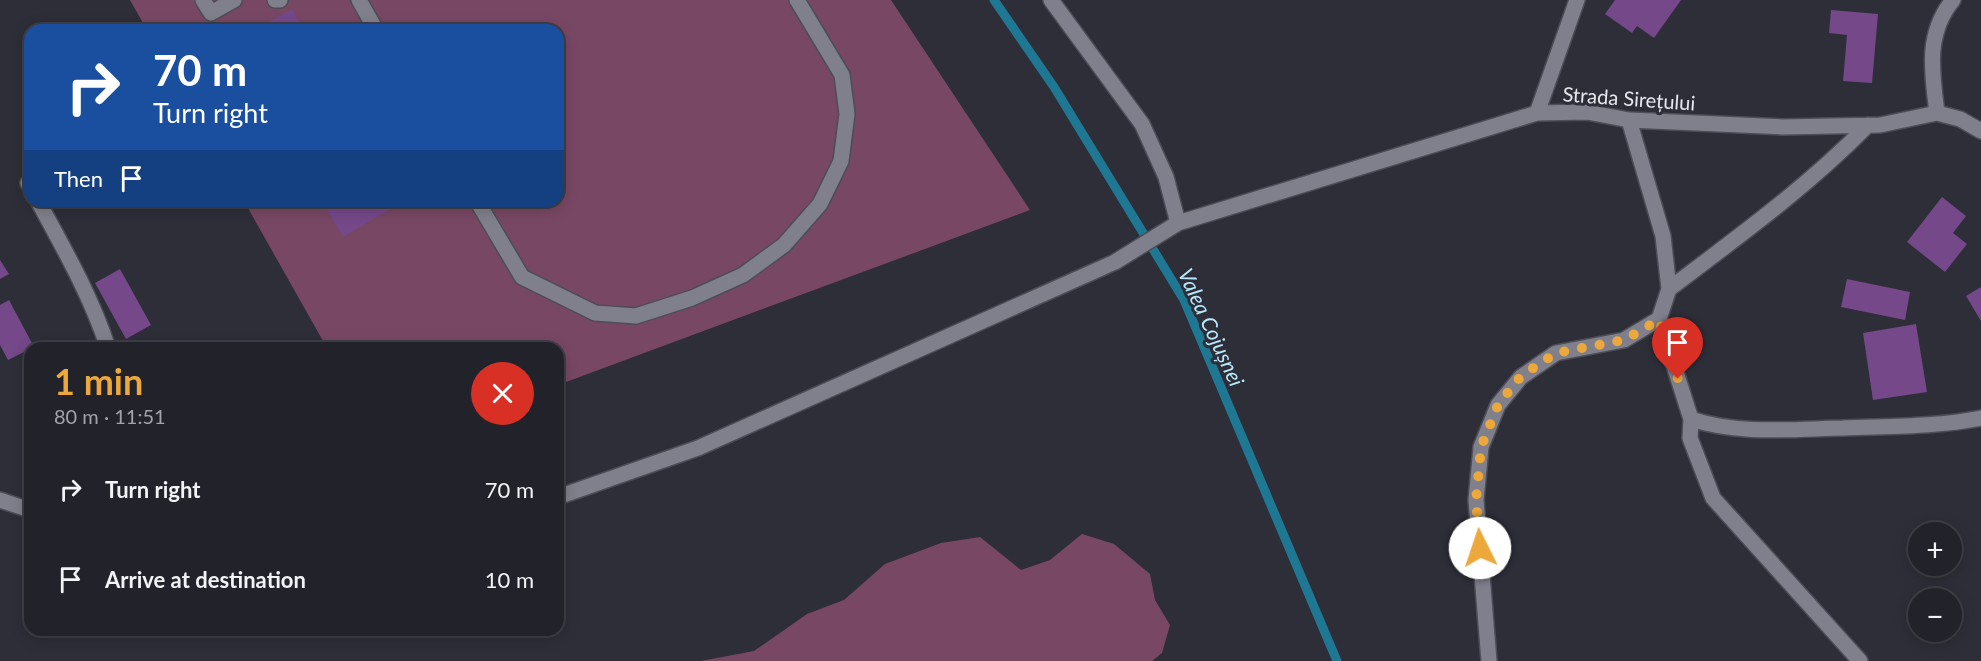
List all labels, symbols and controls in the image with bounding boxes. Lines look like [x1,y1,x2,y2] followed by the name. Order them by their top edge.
[153,45,247,95] text: 70 m
[54,48,132,126] icon: right
[1562,81,1696,115] street label: Strada Sirețului
[153,96,268,129] text: Turn right
[115,162,148,195] icon: arrive
[54,165,103,192] text: Then
[1174,264,1250,390] water label: Valea Cojușnei
[1652,317,1703,379] pin
[1661,326,1694,359] icon: arrive
[54,359,143,403] text: 1 min
[471,362,534,425] button: close
[54,404,166,428] text: 80 m · 11:51
[54,473,87,506] icon: right
[105,476,200,503] text: Turn right
[485,476,534,503] text: 70 m
[1448,516,1512,580] position arrow
[1908,522,1962,642] map controls
[1908,522,1962,576] button: +
[54,563,87,596] icon: arrive
[105,566,306,593] text: Arrive at destination
[485,566,534,593] text: 10 m
[1908,588,1962,642] button: −

